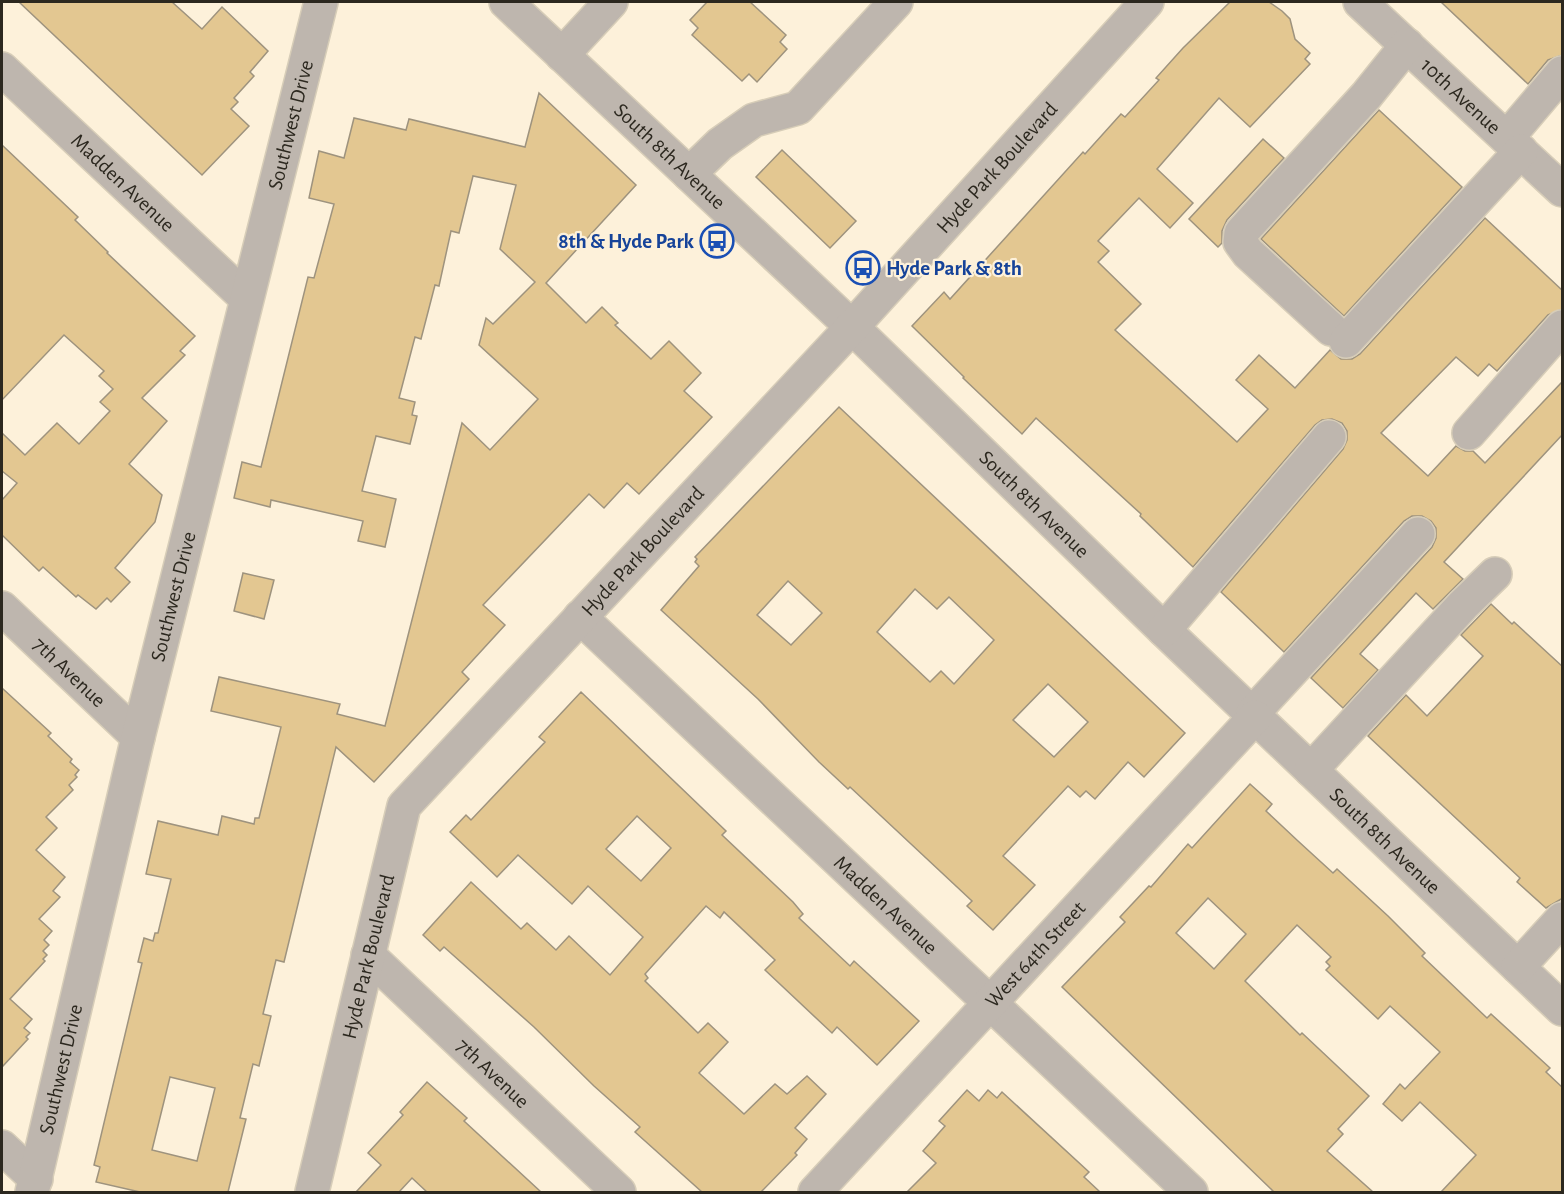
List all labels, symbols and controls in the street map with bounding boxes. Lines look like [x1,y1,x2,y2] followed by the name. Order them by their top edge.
[1417,54,1505,138] street label: 10th Avenue
[265,58,317,192] street label: Southwest Drive
[933,98,1062,237] street label: Hyde Park Boulevard
[610,99,729,213] street label: South 8th Avenue
[67,130,178,236] street label: Madden Avenue
[699,223,735,259] bus stop icon: 8th & Hyde Park
[558,231,695,252] place label: 8th & Hyde Park
[845,250,881,286] bus stop icon: Hyde Park & 8th
[886,258,1022,279] place label: Hyde Park & 8th
[975,447,1093,562] street label: South 8th Avenue
[578,482,708,620] street label: Hyde Park Boulevard
[147,530,200,664] street label: Southwest Drive
[29,633,109,711] street label: 7th Avenue
[1325,784,1444,898] street label: South 8th Avenue
[830,852,941,958] street label: Madden Avenue
[339,872,398,1041] street label: Hyde Park Boulevard
[982,897,1090,1012] street label: West 64th Street
[36,1002,86,1137] street label: Southwest Drive
[452,1035,533,1112] street label: 7th Avenue

